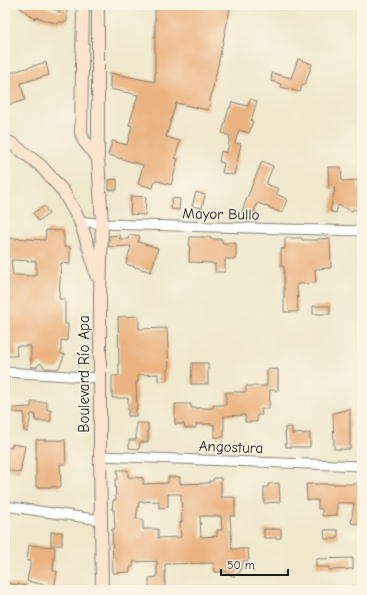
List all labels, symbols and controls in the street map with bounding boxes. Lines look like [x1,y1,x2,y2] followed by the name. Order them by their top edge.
[182,204,260,224] street label: Mayor Bullo
[75,315,93,433] street label: Boulevard Río Apa
[199,437,263,457] street label: Angostura
[221,551,288,577] scale bar
[227,558,255,572] text: 50 m

